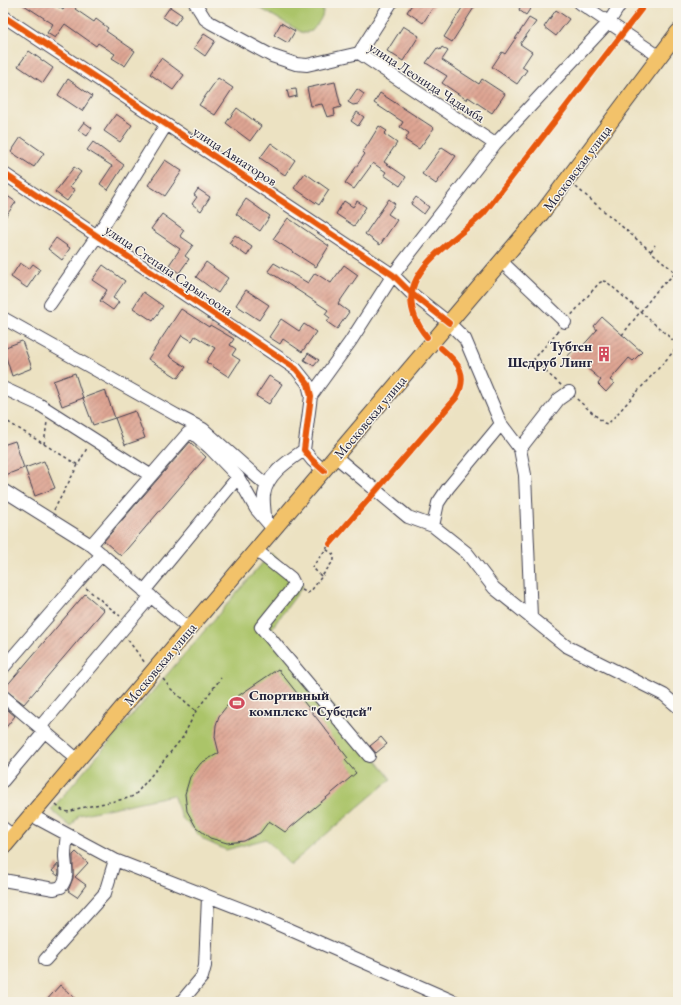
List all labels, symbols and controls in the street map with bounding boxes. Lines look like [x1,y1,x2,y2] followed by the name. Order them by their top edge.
[366,38,489,126] street label: улица Леонида Чадамба
[539,121,616,215] street label: Московская улица
[189,122,281,190] street label: улица Авиаторов
[101,220,237,320] street label: улица Степана Сарыг-оола
[508,337,592,371] place label: Тубтен Шедруб Линг
[595,345,613,363] building icon: Тубтен Шедруб Линг
[330,371,410,462] street label: Московская улица
[120,618,200,709] street label: Московская улица
[249,686,372,720] place label: Спортивный комплекс "Субедей"
[228,694,246,712] sports icon: Спортивный комплекс "Субедей"

